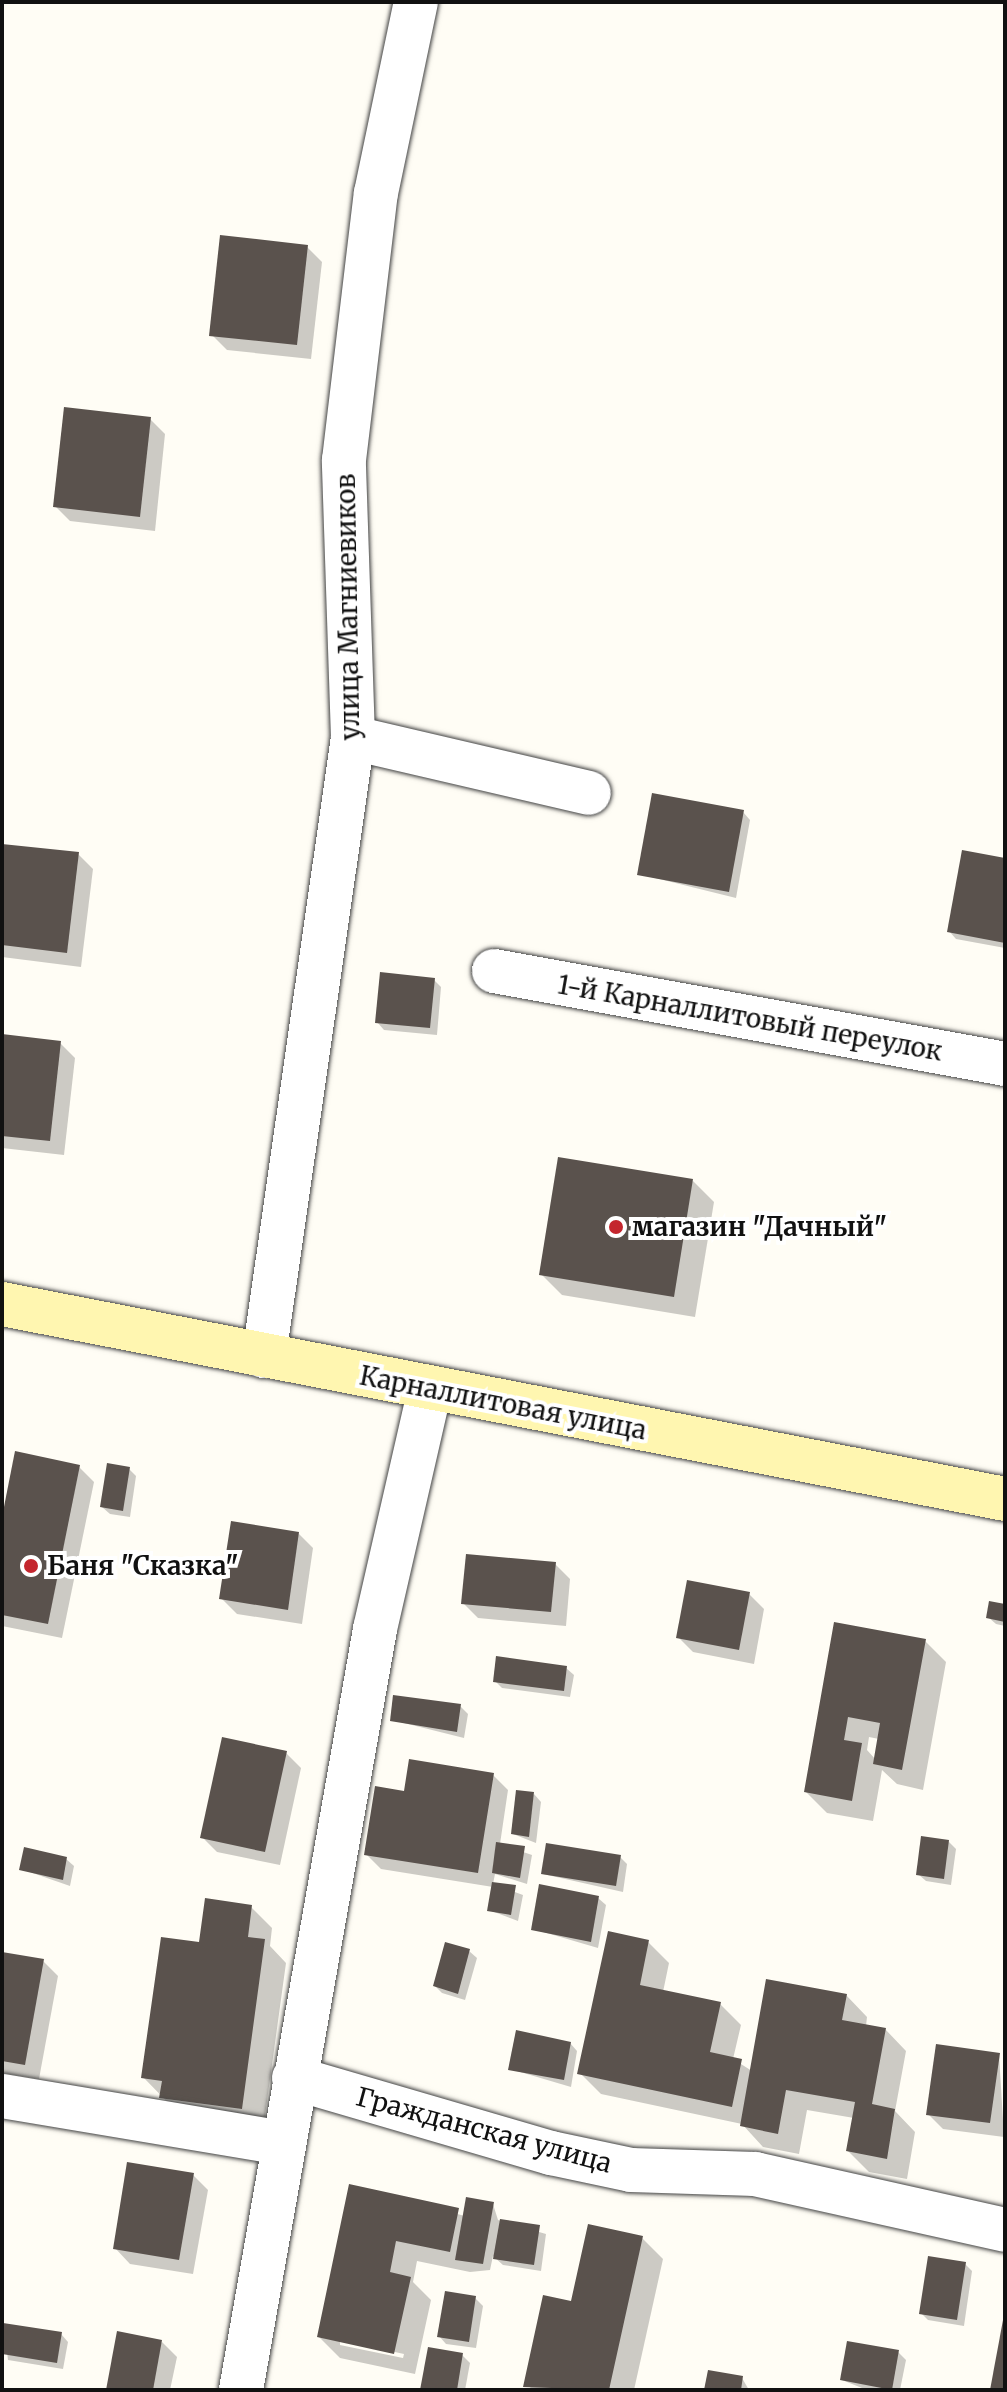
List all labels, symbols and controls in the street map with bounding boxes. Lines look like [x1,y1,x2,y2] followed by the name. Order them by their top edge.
[330,473,366,741] street label: улица Магниевиков
[555,969,945,1067] street label: 1-й Карналлитовый переулок
[632,1211,887,1243] place label: магазин "Дачный"
[607,1218,625,1236] marker: магазин "Дачный"
[357,1360,649,1446] street label: Карналлитовая улица
[47,1550,238,1582] place label: Баня "Сказка"
[22,1557,40,1575] marker: Баня "Сказка"
[353,2081,615,2179] street label: Гражданская улица

